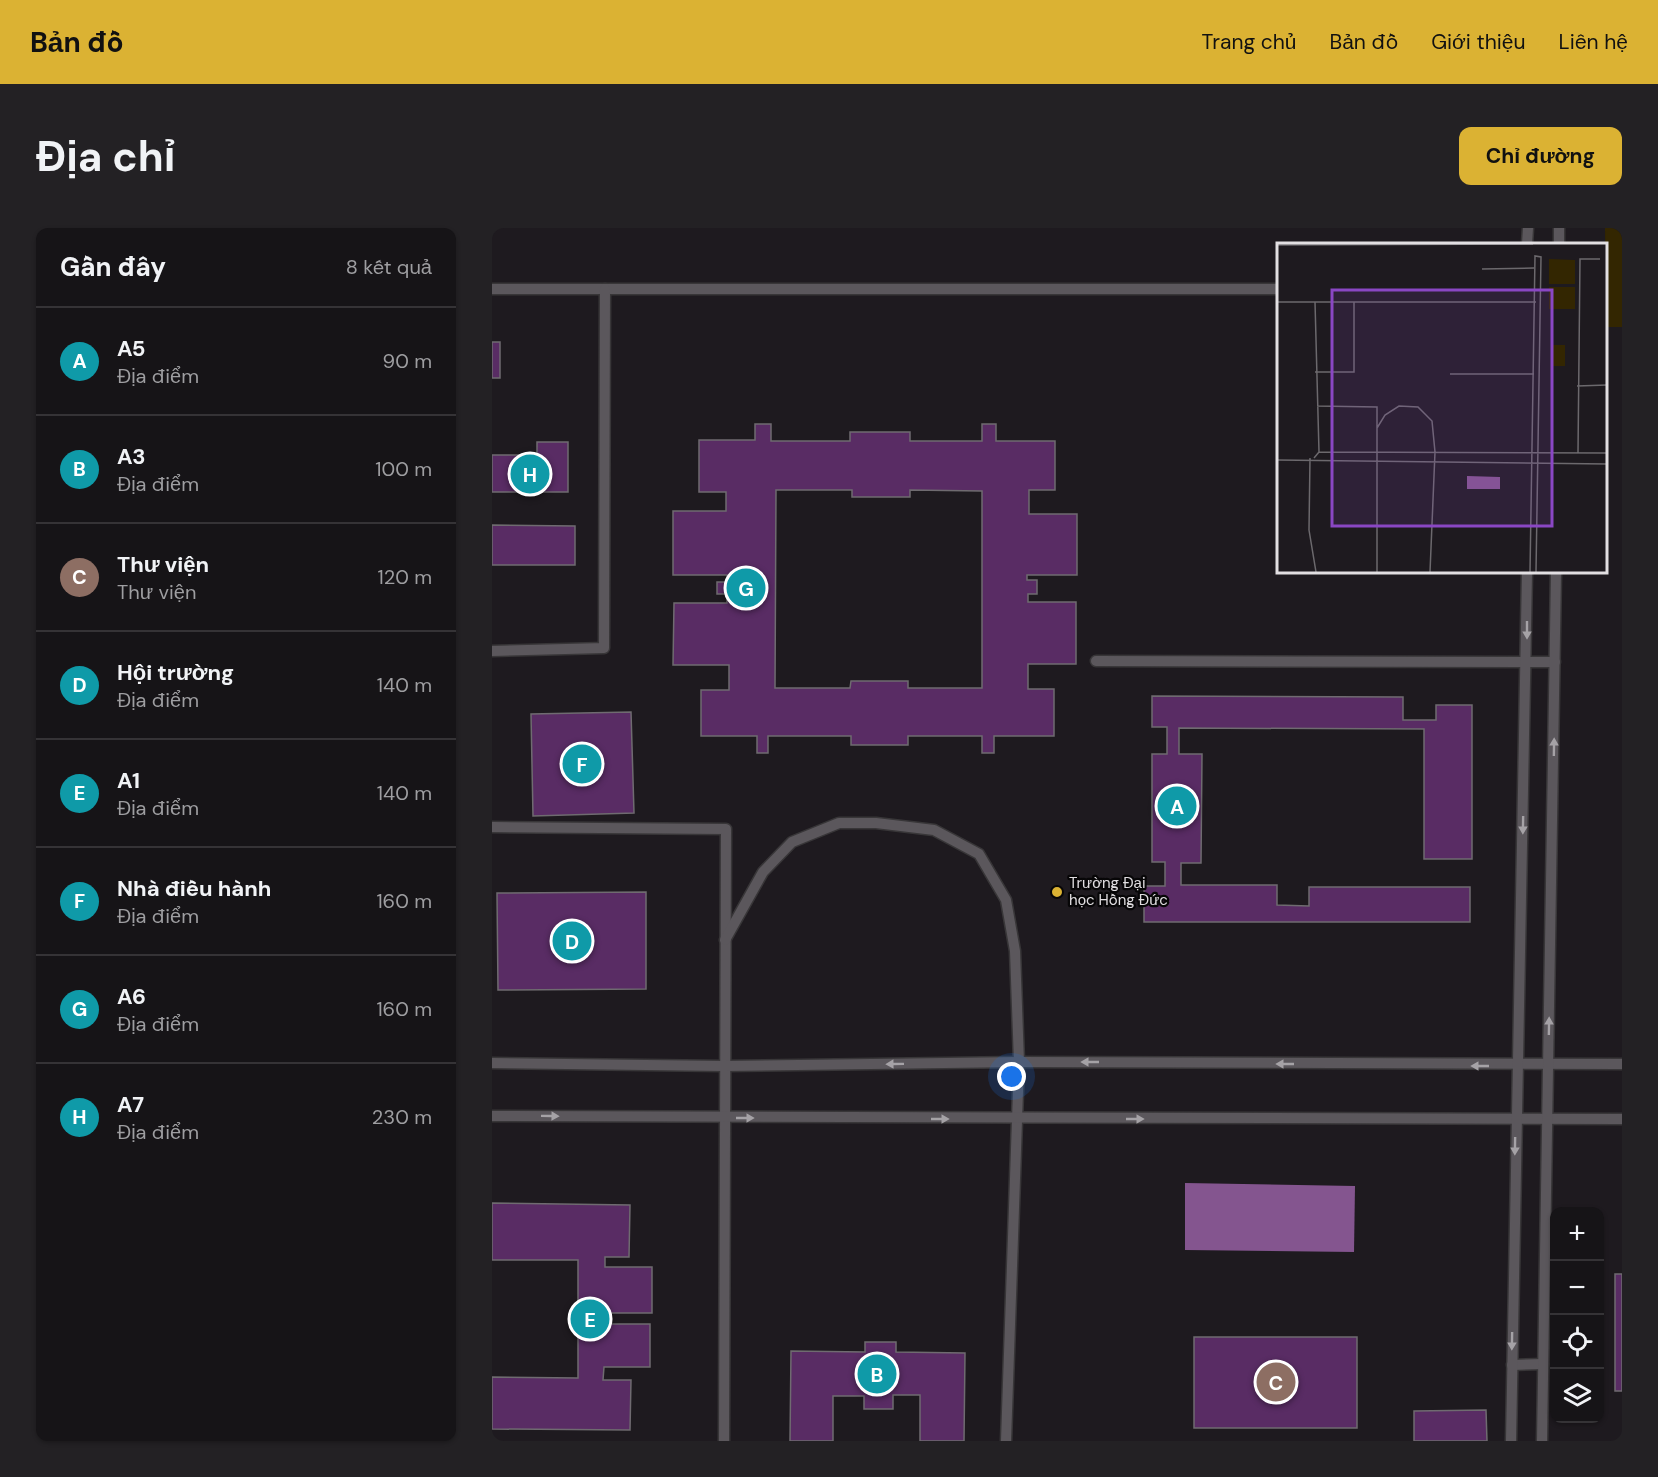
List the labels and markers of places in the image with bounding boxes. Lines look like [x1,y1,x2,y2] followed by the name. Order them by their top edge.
[510,452,549,496] pin: H
[726,566,766,610] pin: G
[562,742,602,786] pin: F
[1158,784,1196,828] pin: A
[1069,873,1168,910] place label: Trường Đại học Hồng Đức
[1050,885,1064,899] marker: Trường Đại học Hồng Đức
[552,918,592,964] pin: D
[570,1296,610,1342] pin: E
[858,1352,896,1396] pin: B
[1256,1360,1296,1404] pin: C

